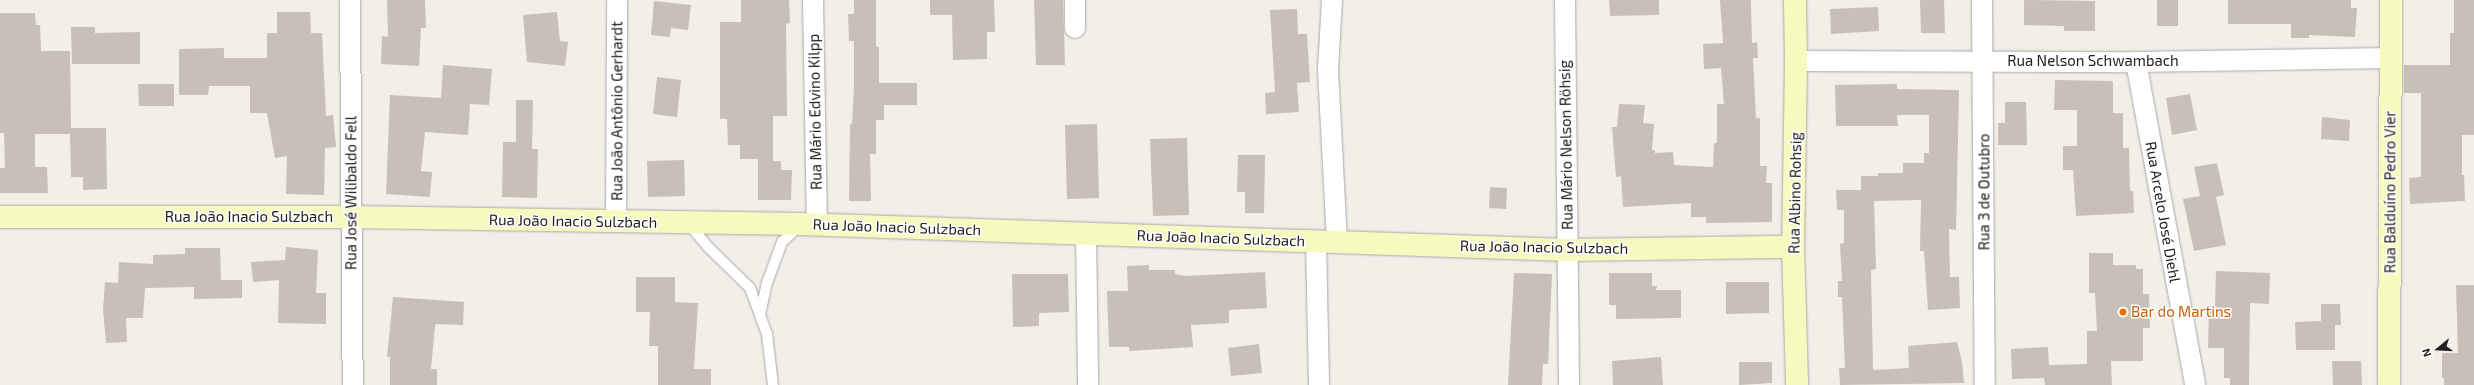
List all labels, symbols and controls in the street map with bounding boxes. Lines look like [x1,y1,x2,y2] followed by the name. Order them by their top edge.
[608,21,626,201] street label: Rua João Antônio Gerhardt
[805,34,825,190] street label: Rua Mário Edvino Kilpp
[2007,52,2179,70] street label: Rua Nelson Schwambach
[1556,60,1576,230] street label: Rua Mário Nelson Röhsig
[2381,111,2399,273] street label: Rua Balduíno Pedro Vier
[342,116,360,270] street label: Rua José Wilibaldo Fell
[1785,132,1805,254] street label: Rua Albino Rohsig
[1975,134,1993,250] street label: Rua 3 de Outubro
[2142,140,2184,284] street label: Rua Arcelo José Diehl
[165,208,333,226] street label: Rua João Inacio Sulzbach
[488,211,658,231] street label: Rua João Inacio Sulzbach
[812,215,982,239] street label: Rua João Inacio Sulzbach
[1136,226,1306,250] street label: Rua João Inacio Sulzbach
[1459,237,1629,257] street label: Rua João Inacio Sulzbach
[2131,303,2232,321] place label: Bar do Martins
[2118,307,2128,317] marker: Bar do Martins
[2418,329,2458,369] north arrow
[2419,347,2434,359] text: N

